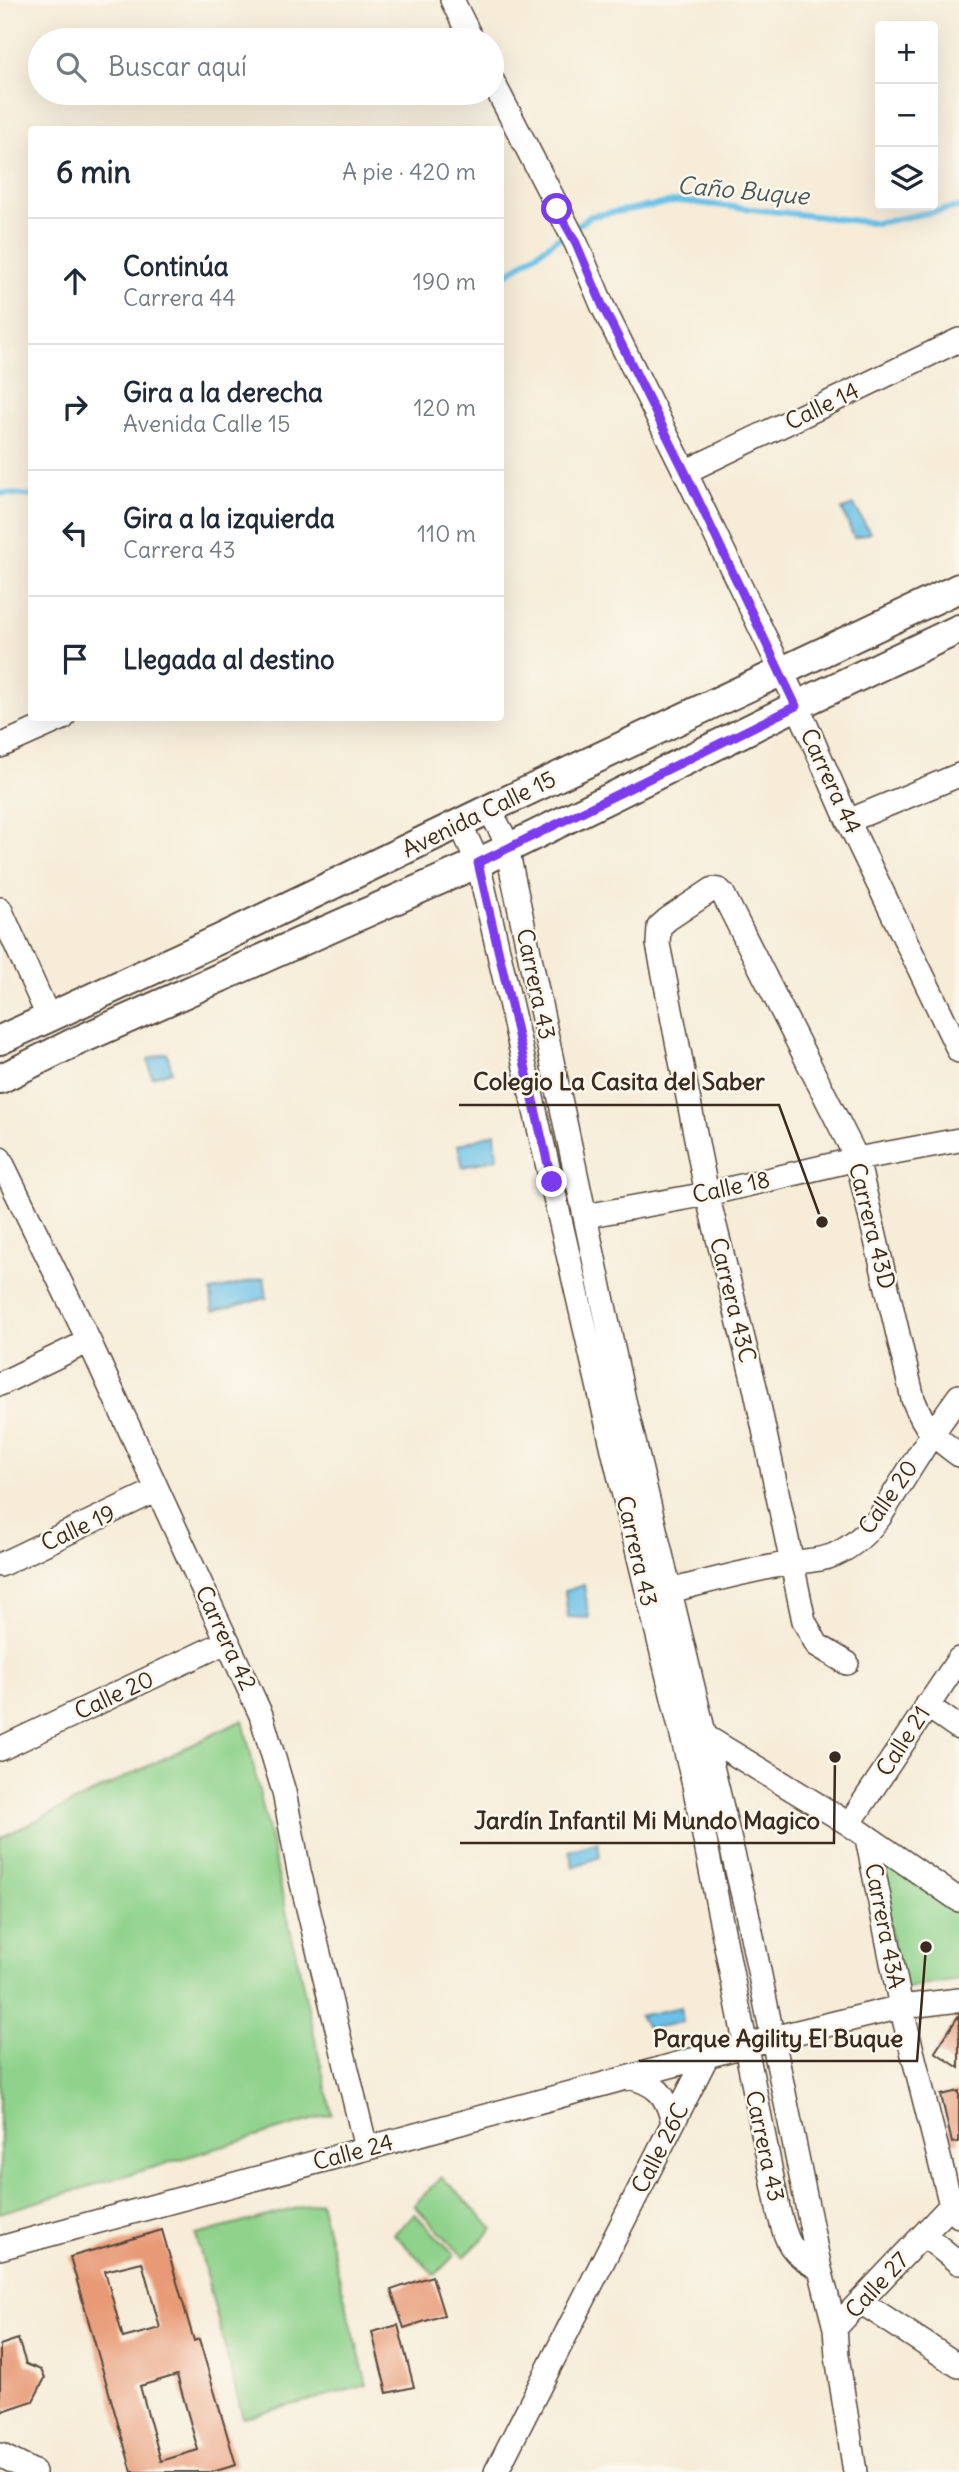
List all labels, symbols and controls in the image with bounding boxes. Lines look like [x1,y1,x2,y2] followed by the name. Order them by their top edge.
[875,21,938,210] map controls
[875,21,938,84] button: +
[28,28,504,105] search box
[52,48,90,86] icon: search
[108,50,247,83] text: Buscar aquí
[875,84,938,147] button: −
[875,147,938,210] button: layers
[56,153,131,191] text: 6 min
[342,157,476,186] text: A pie · 420 m
[676,169,812,211] water label: Caño Buque
[541,193,572,224] route start
[123,250,229,283] text: Continúa
[56,262,94,300] icon: ahead
[413,267,476,296] text: 190 m
[123,283,236,312] text: Carrera 44
[780,375,863,436] street label: Calle 14
[123,376,323,409] text: Gira a la derecha
[56,388,94,426] icon: right
[413,393,476,422] text: 120 m
[123,409,290,438] text: Avenida Calle 15
[123,502,335,535] text: Gira a la izquierda
[56,514,94,552] icon: left
[417,519,476,548] text: 110 m
[123,535,236,564] text: Carrera 43
[56,640,94,678] icon: arrive
[123,643,335,676] text: Llegada al destino
[794,724,868,838] street label: Carrera 44
[397,764,560,863] street label: Avenida Calle 15
[511,926,562,1042] street label: Carrera 43
[459,1060,779,1105] callout: Colegio La Casita del Saber
[473,1066,765,1096] text: Colegio La Casita del Saber
[843,1160,902,1292] street label: Carrera 43D
[689,1164,772,1209] street label: Calle 18
[536,1166,567,1197] route end
[704,1234,763,1365] street label: Carrera 43C
[852,1454,924,1539] street label: Calle 20
[611,1493,664,1609] street label: Carrera 43
[36,1498,120,1557] street label: Calle 19
[190,1581,263,1695] street label: Carrera 42
[70,1664,158,1725] street label: Calle 20
[869,1700,936,1781] street label: Calle 21
[460,1798,834,1843] callout: Jardín Infantil Mi Mundo Magico
[474,1805,820,1835] text: Jardín Infantil Mi Mundo Magico
[859,1861,912,1991] street label: Carrera 43A
[639,2016,917,2061] callout: Parque Agility El Buque
[653,2023,903,2053] text: Parque Agility El Buque
[740,2088,791,2204] street label: Carrera 43
[625,2098,695,2198] street label: Calle 26C
[310,2127,396,2176] street label: Calle 24
[839,2245,915,2324] street label: Calle 27

